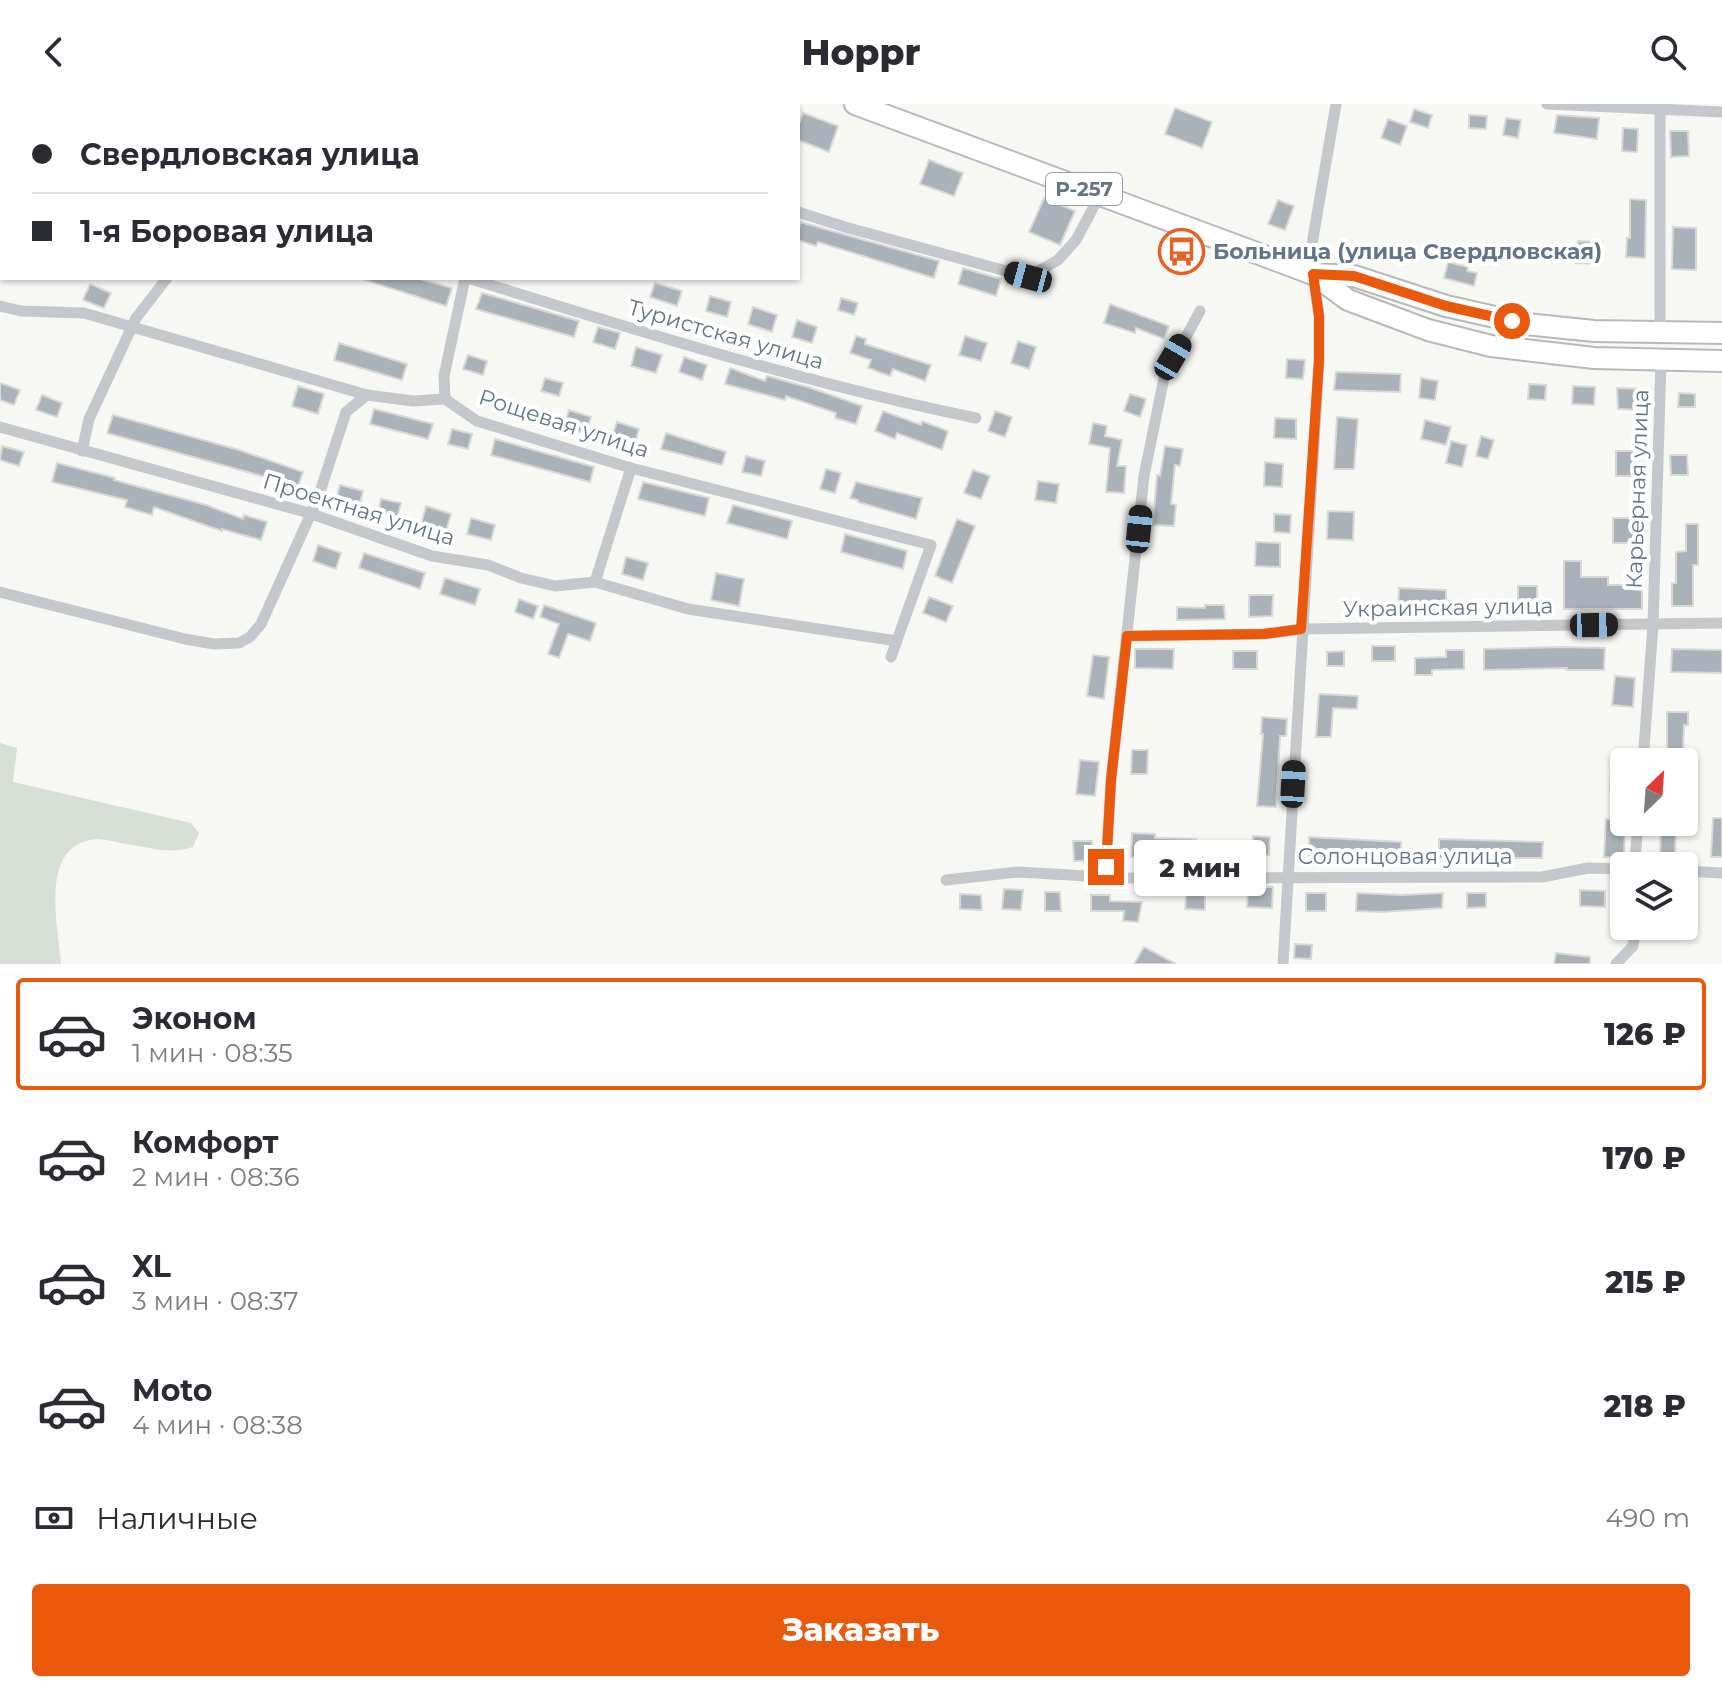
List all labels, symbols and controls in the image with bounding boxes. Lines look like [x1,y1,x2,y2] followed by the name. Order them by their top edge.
[32,30,76,74] icon: back
[802,30,920,74] text: Hoppr
[1646,30,1690,74] icon: search
[80,136,420,173] text: Свердловская улица
[1046,173,1122,205] road number: Р-257
[80,213,374,250] text: 1-я Боровая улица
[1158,227,1206,275] bus stop icon: Больница (улица Свердловская)
[1213,238,1602,265] place label: Больница (улица Свердловская)
[1002,259,1054,295] car
[625,294,827,375] street label: Туристская улица
[1494,303,1530,339] route start
[1151,330,1195,384] car
[475,383,652,464] street label: Рощевая улица
[1621,389,1654,589] street label: Карьерная улица
[260,467,458,552] street label: Проектная улица
[1125,504,1153,554] car
[1343,592,1553,623] street label: Украинская улица
[1570,613,1618,637] car
[1610,748,1698,836] north arrow
[1610,748,1698,940] map controls
[1280,759,1306,809] car
[1134,839,1266,895] callout: 2 мин
[1298,843,1512,870] street label: Солонцовая улица
[1088,849,1124,885] route end
[1159,852,1241,884] text: 2 мин
[1610,852,1698,940] button: layers
[36,998,108,1070] icon: car
[132,1000,257,1037] text: Эконом
[1604,1016,1686,1053] text: 126 ₽
[132,1037,293,1069] text: 1 мин · 08:35
[36,1122,108,1194] icon: car
[132,1124,279,1161] text: Комфорт
[1603,1140,1686,1177] text: 170 ₽
[132,1161,300,1193] text: 2 мин · 08:36
[36,1246,108,1318] icon: car
[132,1248,171,1285] text: XL
[1605,1264,1686,1301] text: 215 ₽
[132,1285,299,1317] text: 3 мин · 08:37
[36,1370,108,1442] icon: car
[132,1372,213,1409] text: Moto
[1603,1388,1686,1425] text: 218 ₽
[132,1409,303,1441] text: 4 мин · 08:38
[32,1496,76,1540] icon: cash
[96,1500,258,1537] text: Наличные
[1606,1502,1690,1534] text: 490 m
[32,1584,1690,1676] button: Заказать

